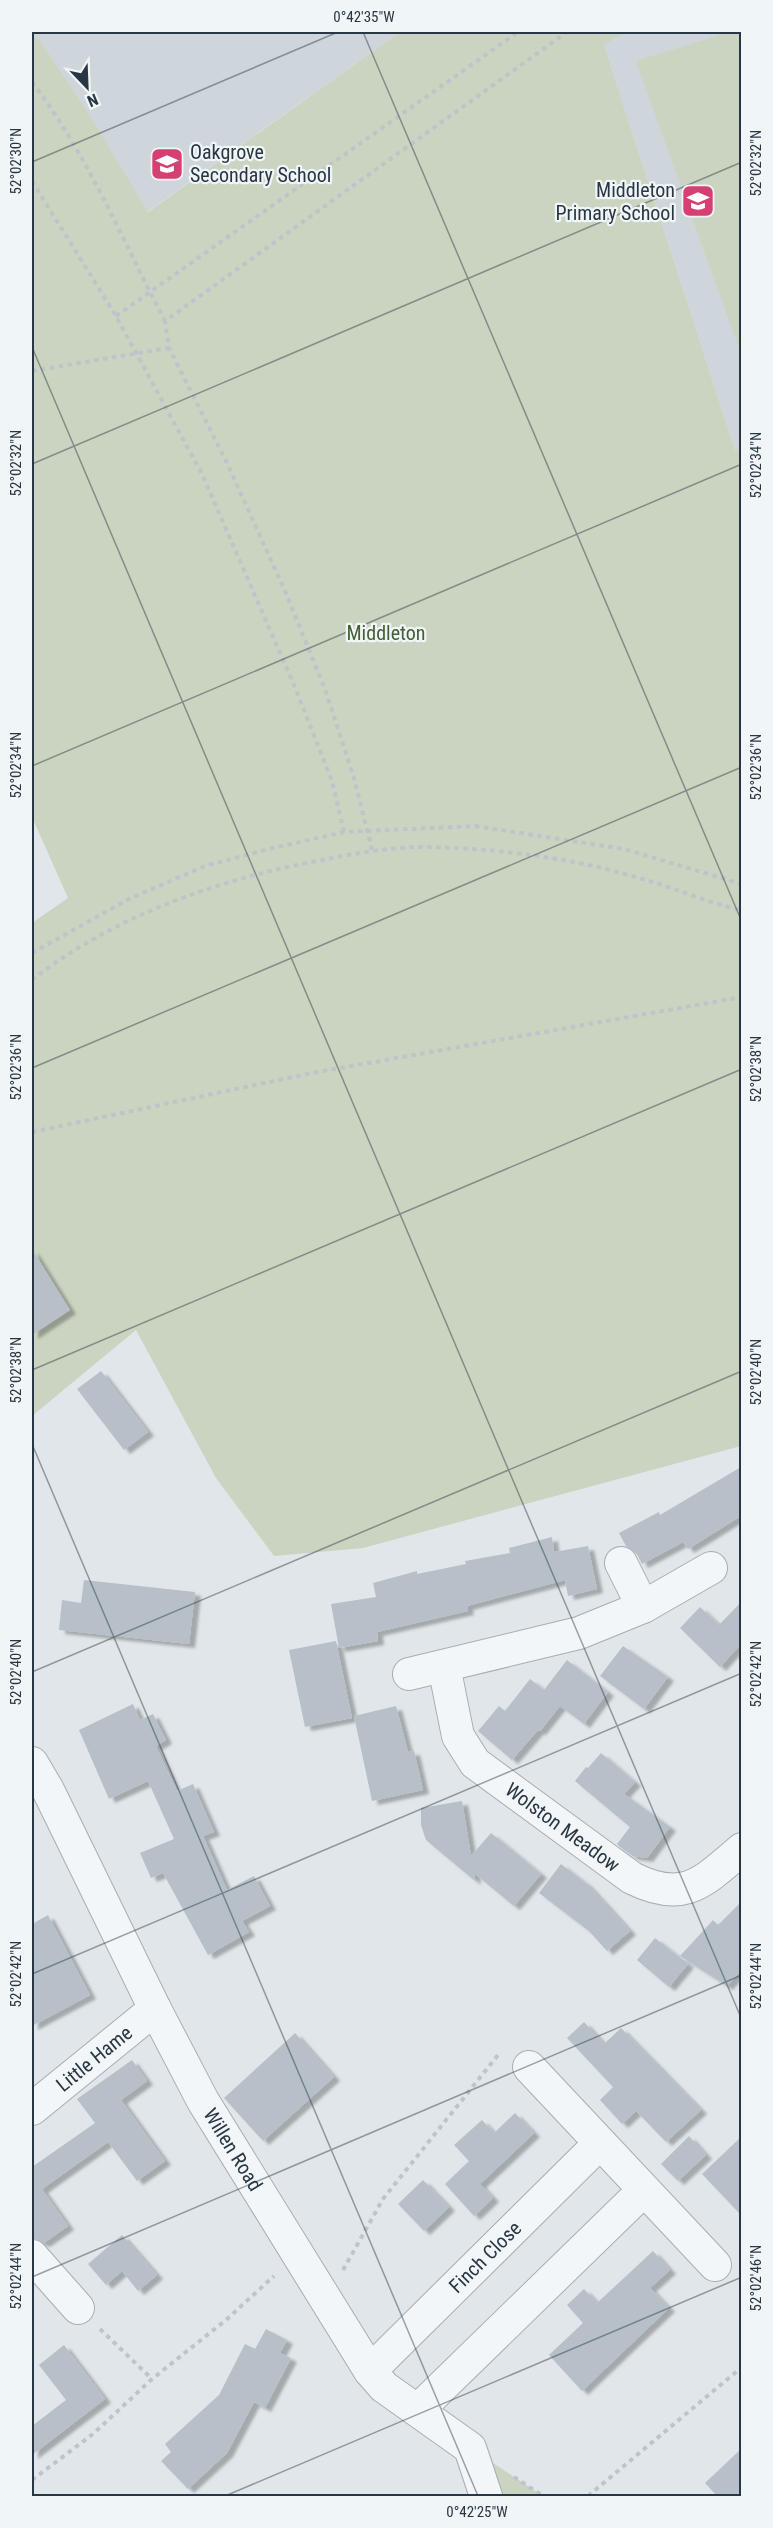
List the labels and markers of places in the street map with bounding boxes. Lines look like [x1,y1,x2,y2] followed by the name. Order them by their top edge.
[190,140,331,187] place label: Oakgrove Secondary School
[149,146,185,182] school or university icon: Oakgrove Secondary School
[555,178,675,225] place label: Middleton Primary School
[680,183,716,219] school or university icon: Middleton Primary School

